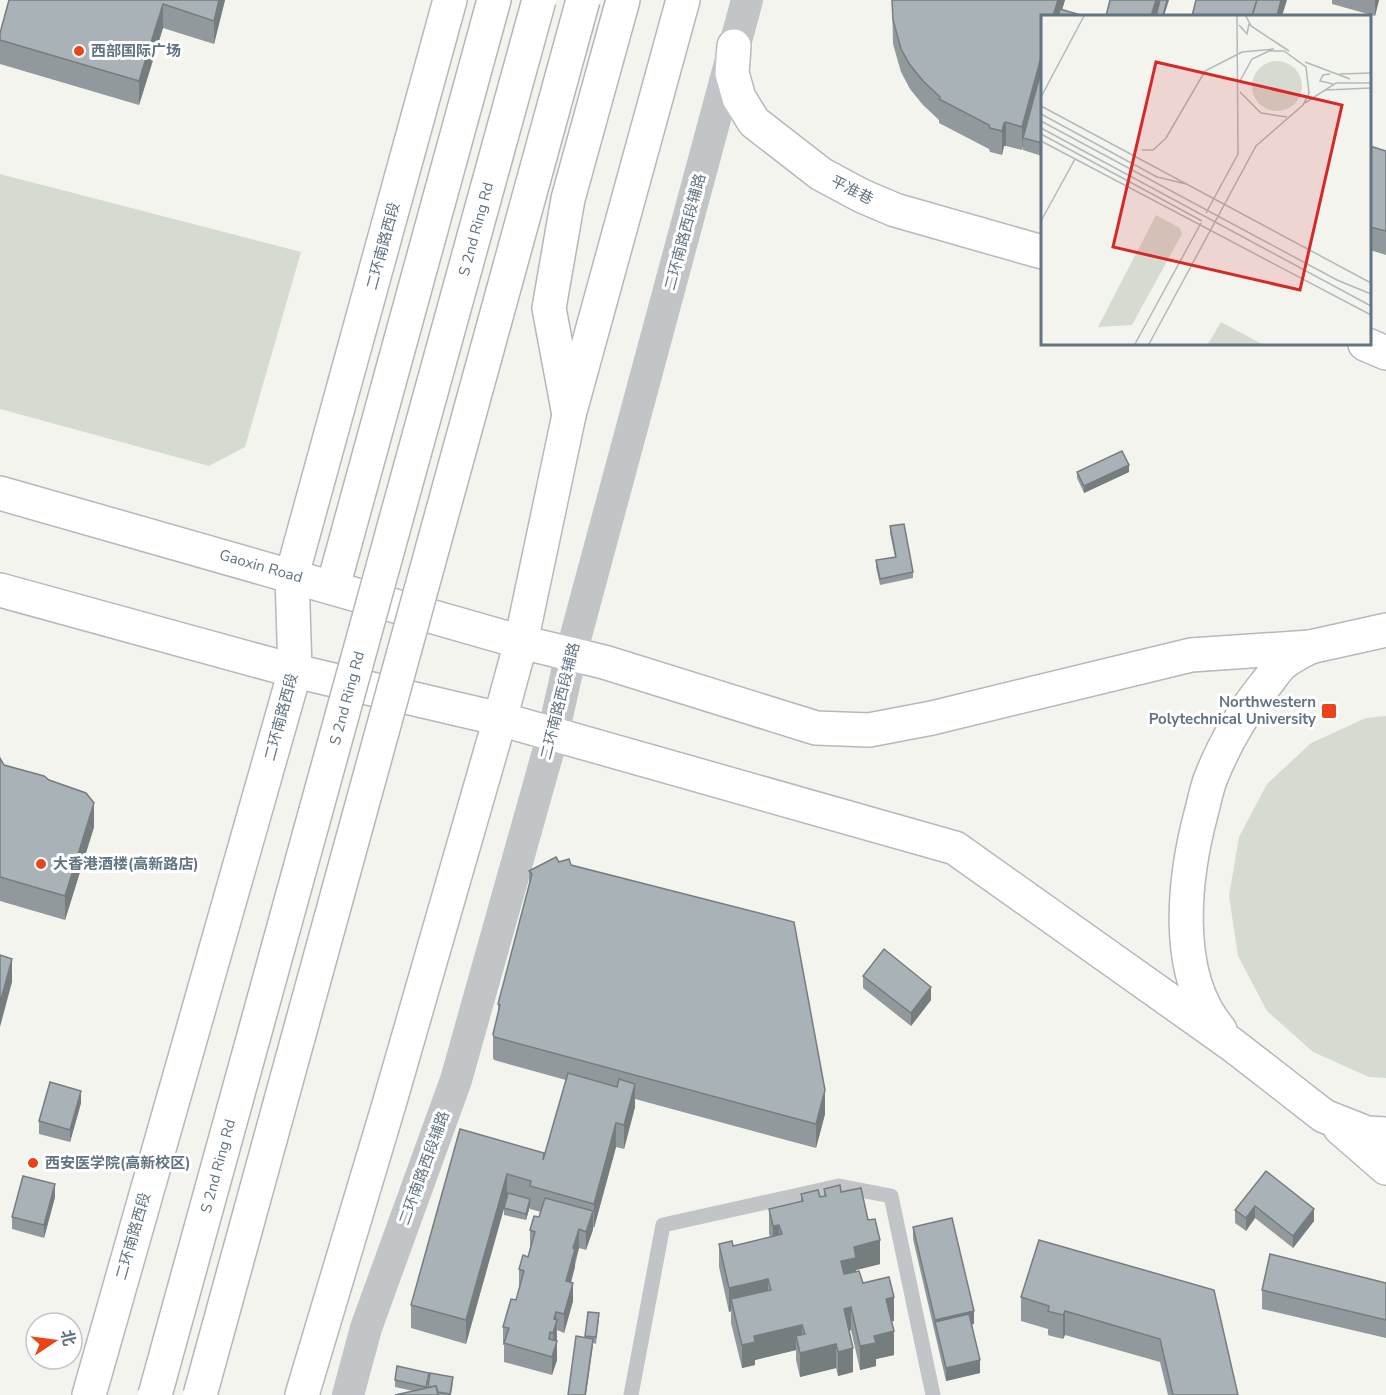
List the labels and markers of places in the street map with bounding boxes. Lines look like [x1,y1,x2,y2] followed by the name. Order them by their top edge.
[91,41,181,61] place label: 西部国际广场
[72,44,86,58] marker: 西部国际广场
[1149,692,1316,729] place label: Northwestern Polytechnical University
[1320,702,1338,720] marker: Northwestern Polytechnical University
[53,854,199,874] place label: 大香港酒楼(高新路店)
[34,857,48,871] marker: 大香港酒楼(高新路店)
[45,1153,191,1173] place label: 西安医学院(高新校区)
[26,1156,40,1170] marker: 西安医学院(高新校区)

